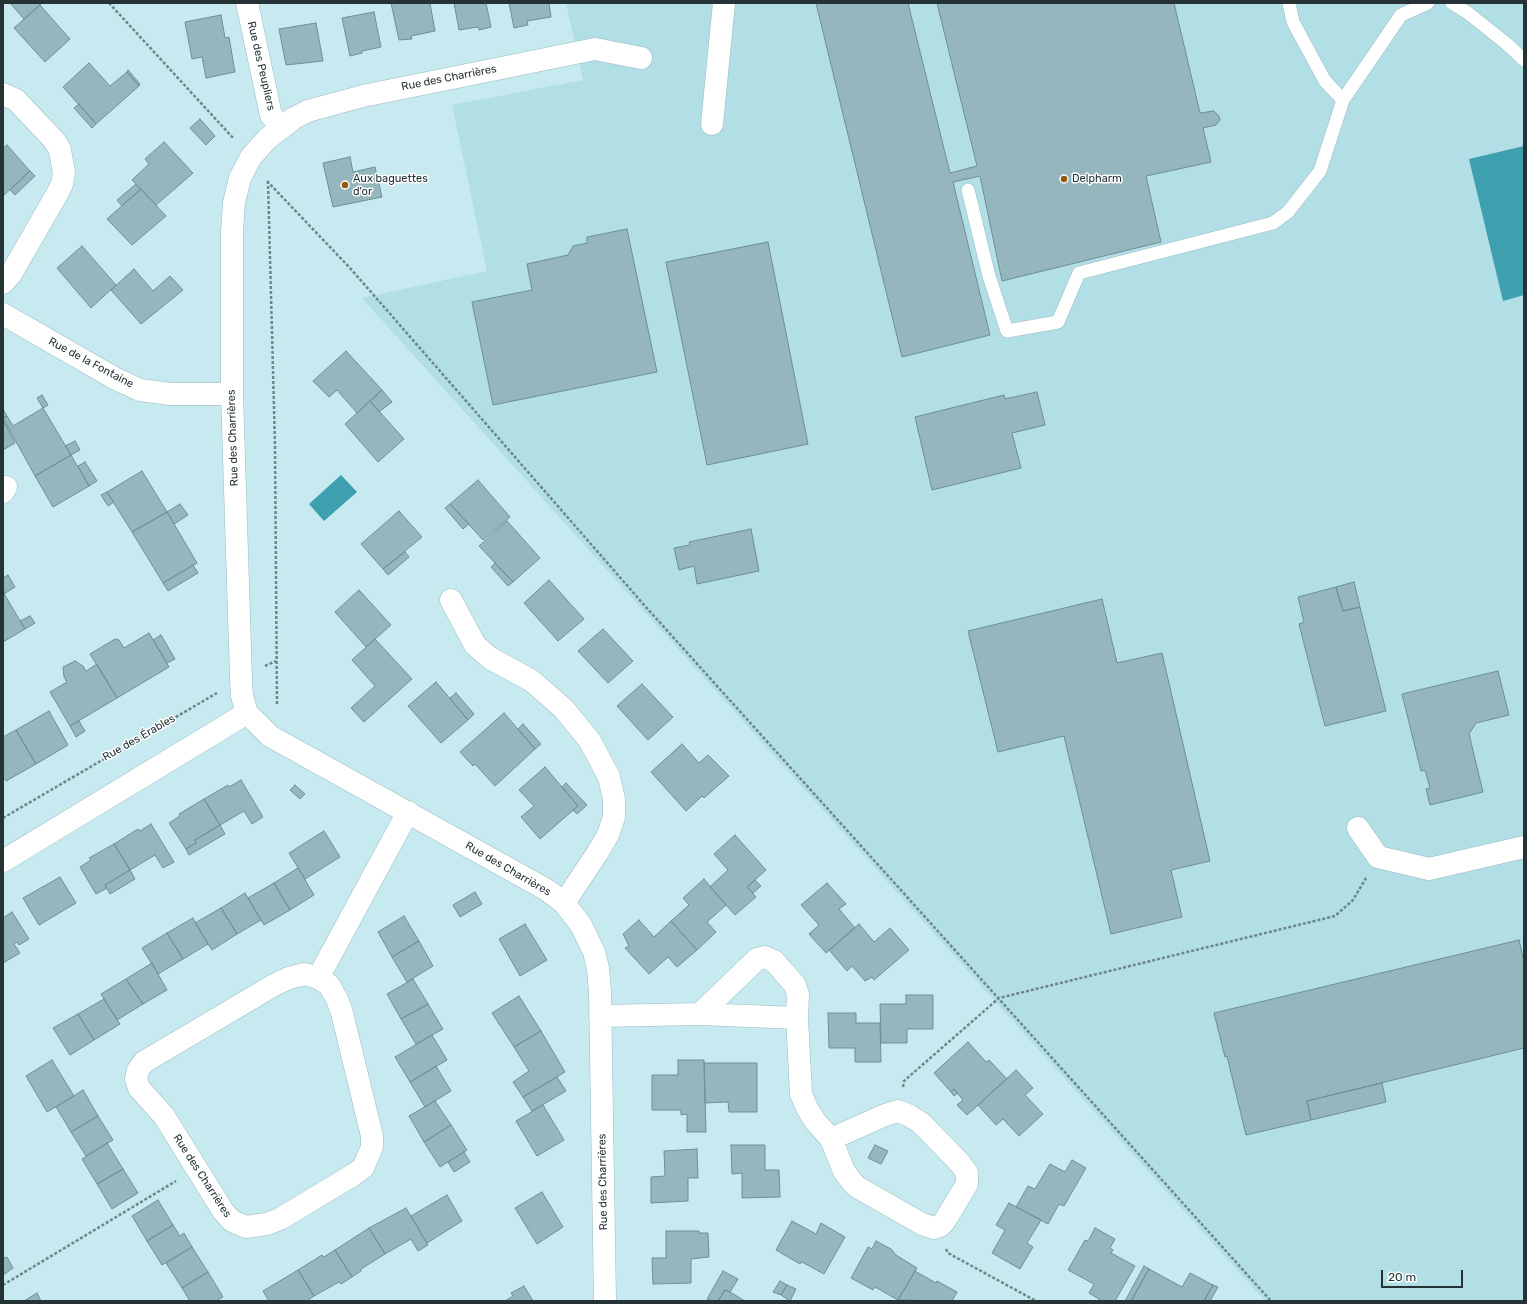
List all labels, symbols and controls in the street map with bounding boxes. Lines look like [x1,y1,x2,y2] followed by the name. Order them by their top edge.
[244,20,278,112] street label: Rue des Peupliers
[400,62,498,94] street label: Rue des Charrières
[353,172,428,198] place label: Aux baguettes d'or
[1072,172,1122,186] place label: Delpharm
[1059,174,1069,184] marker: Delpharm
[340,180,350,190] marker: Aux baguettes d'or
[46,335,136,391] street label: Rue de la Fontaine
[225,389,241,487] street label: Rue des Charrières
[100,712,178,764] street label: Rue des Érables
[463,839,553,899] street label: Rue des Charrières
[170,1132,234,1220] street label: Rue des Charrières
[596,1133,610,1231] street label: Rue des Charrières
[1383,1262,1465,1288] scale bar
[1388,1270,1416,1284] text: 20 m

